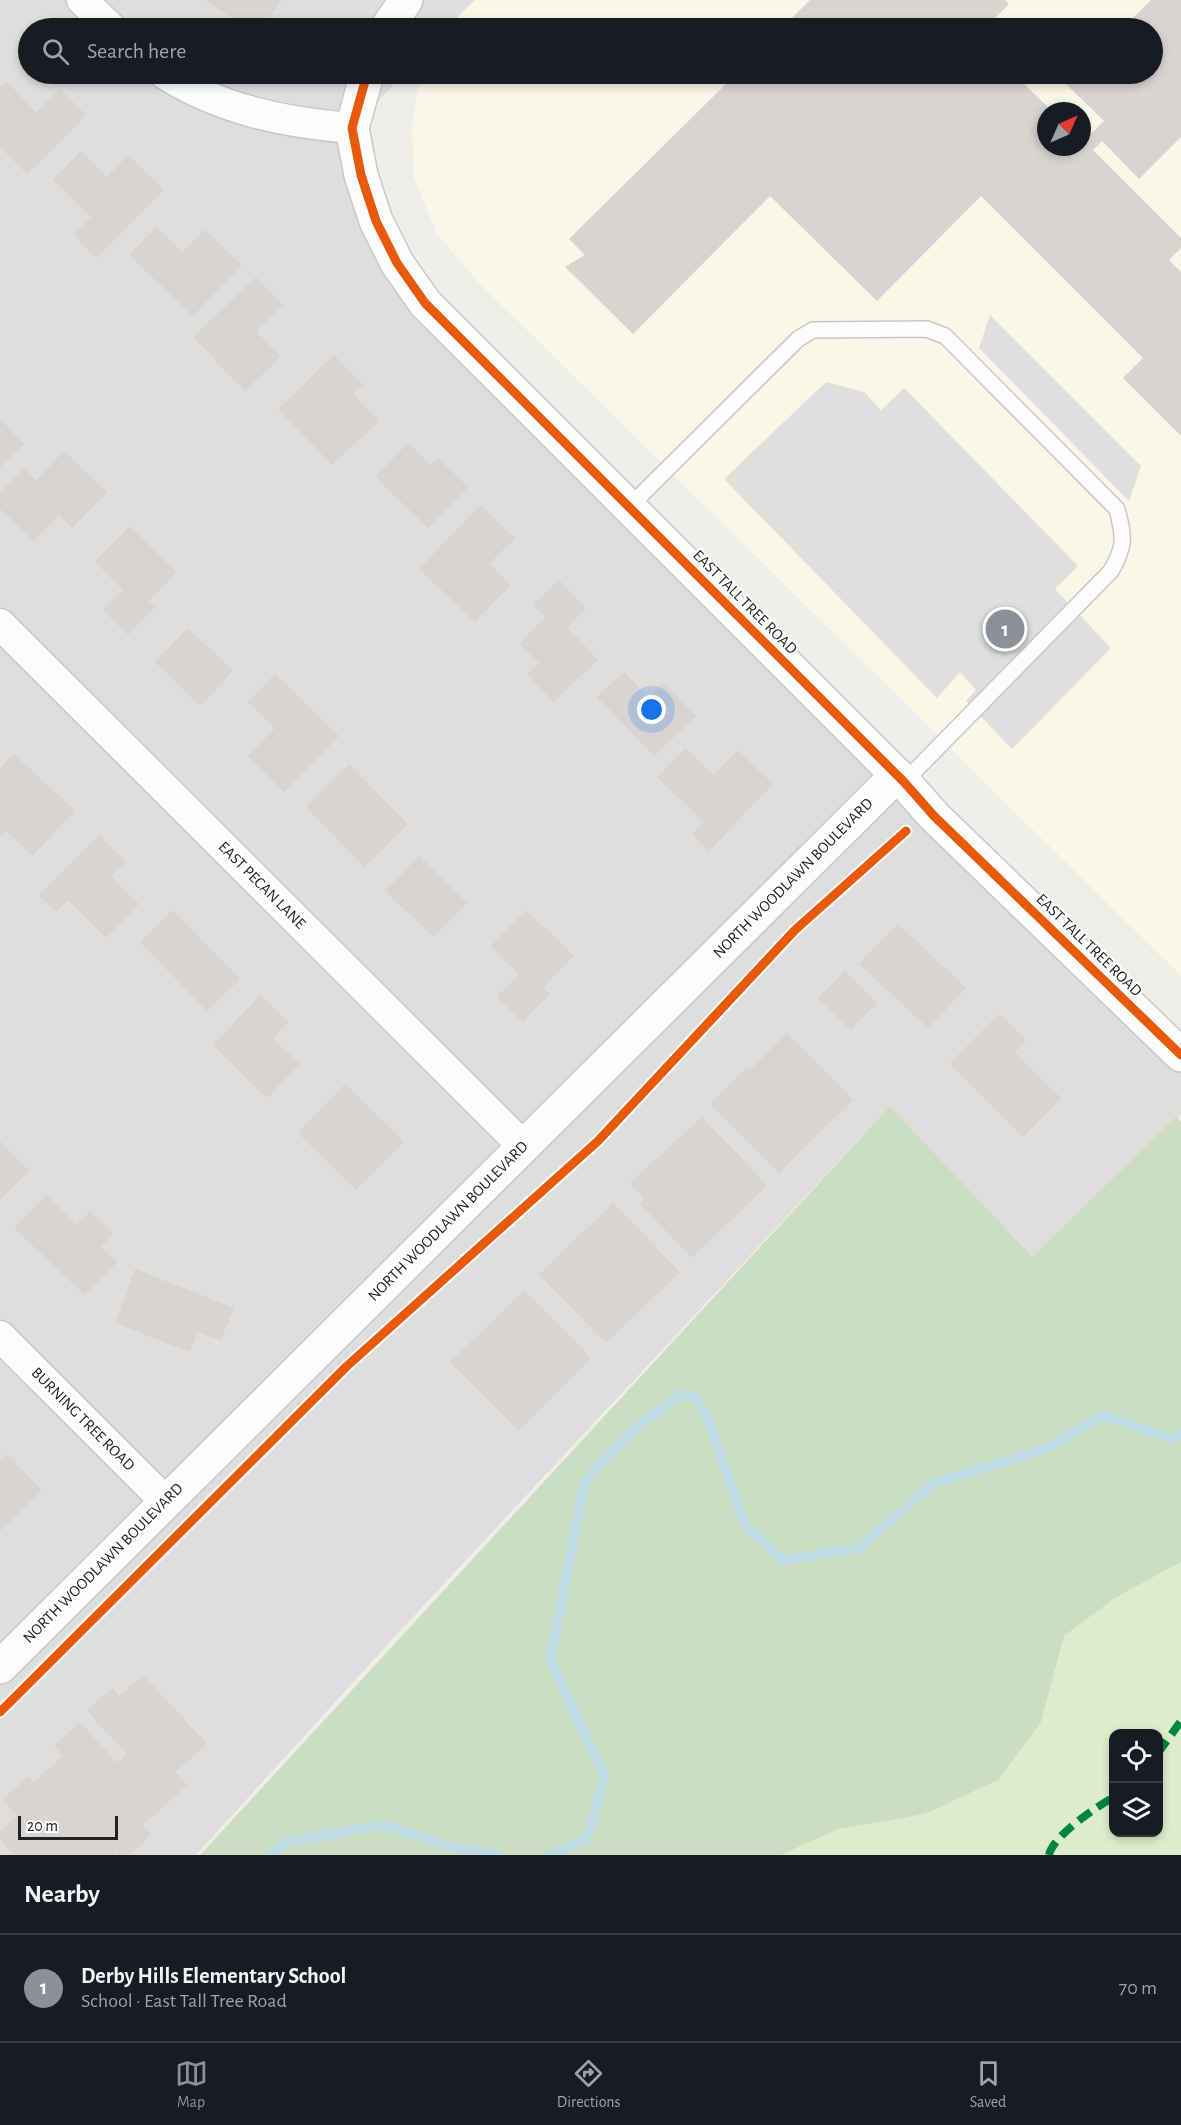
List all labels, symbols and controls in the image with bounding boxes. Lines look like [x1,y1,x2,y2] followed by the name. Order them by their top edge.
[18,18,1163,84] search box
[39,35,72,68] icon: search
[87,40,186,62] text: Search here
[1037,102,1091,156] north arrow
[690,547,800,657] street label: EAST TALL TREE ROAD
[986,606,1024,652] pin: 1
[637,695,666,724] your location
[710,795,876,961] street label: NORTH WOODLAWN BOULEVARD
[215,838,309,932] street label: EAST PECAN LANE
[1033,891,1145,999] street label: EAST TALL TREE ROAD
[365,1138,531,1304] street label: NORTH WOODLAWN BOULEVARD
[28,1364,138,1474] street label: BURNING TREE ROAD
[20,1480,186,1646] street label: NORTH WOODLAWN BOULEVARD
[1109,1729,1163,1837] map controls
[1109,1729,1163,1783] button: locate
[1109,1783,1163,1837] button: layers
[18,1813,118,1840] scale bar
[27,1818,58,1834] text: 20 m
[24,1881,100,1907] text: Nearby
[81,1965,346,1987] text: Derby Hills Elementary School
[40,1978,47,1998] text: 1
[1119,1978,1157,1998] text: 70 m
[81,1991,287,2011] text: School · East Tall Tree Road
[175,2057,208,2112] tab: Map
[557,2057,621,2112] tab: Directions
[970,2057,1006,2112] tab: Saved

